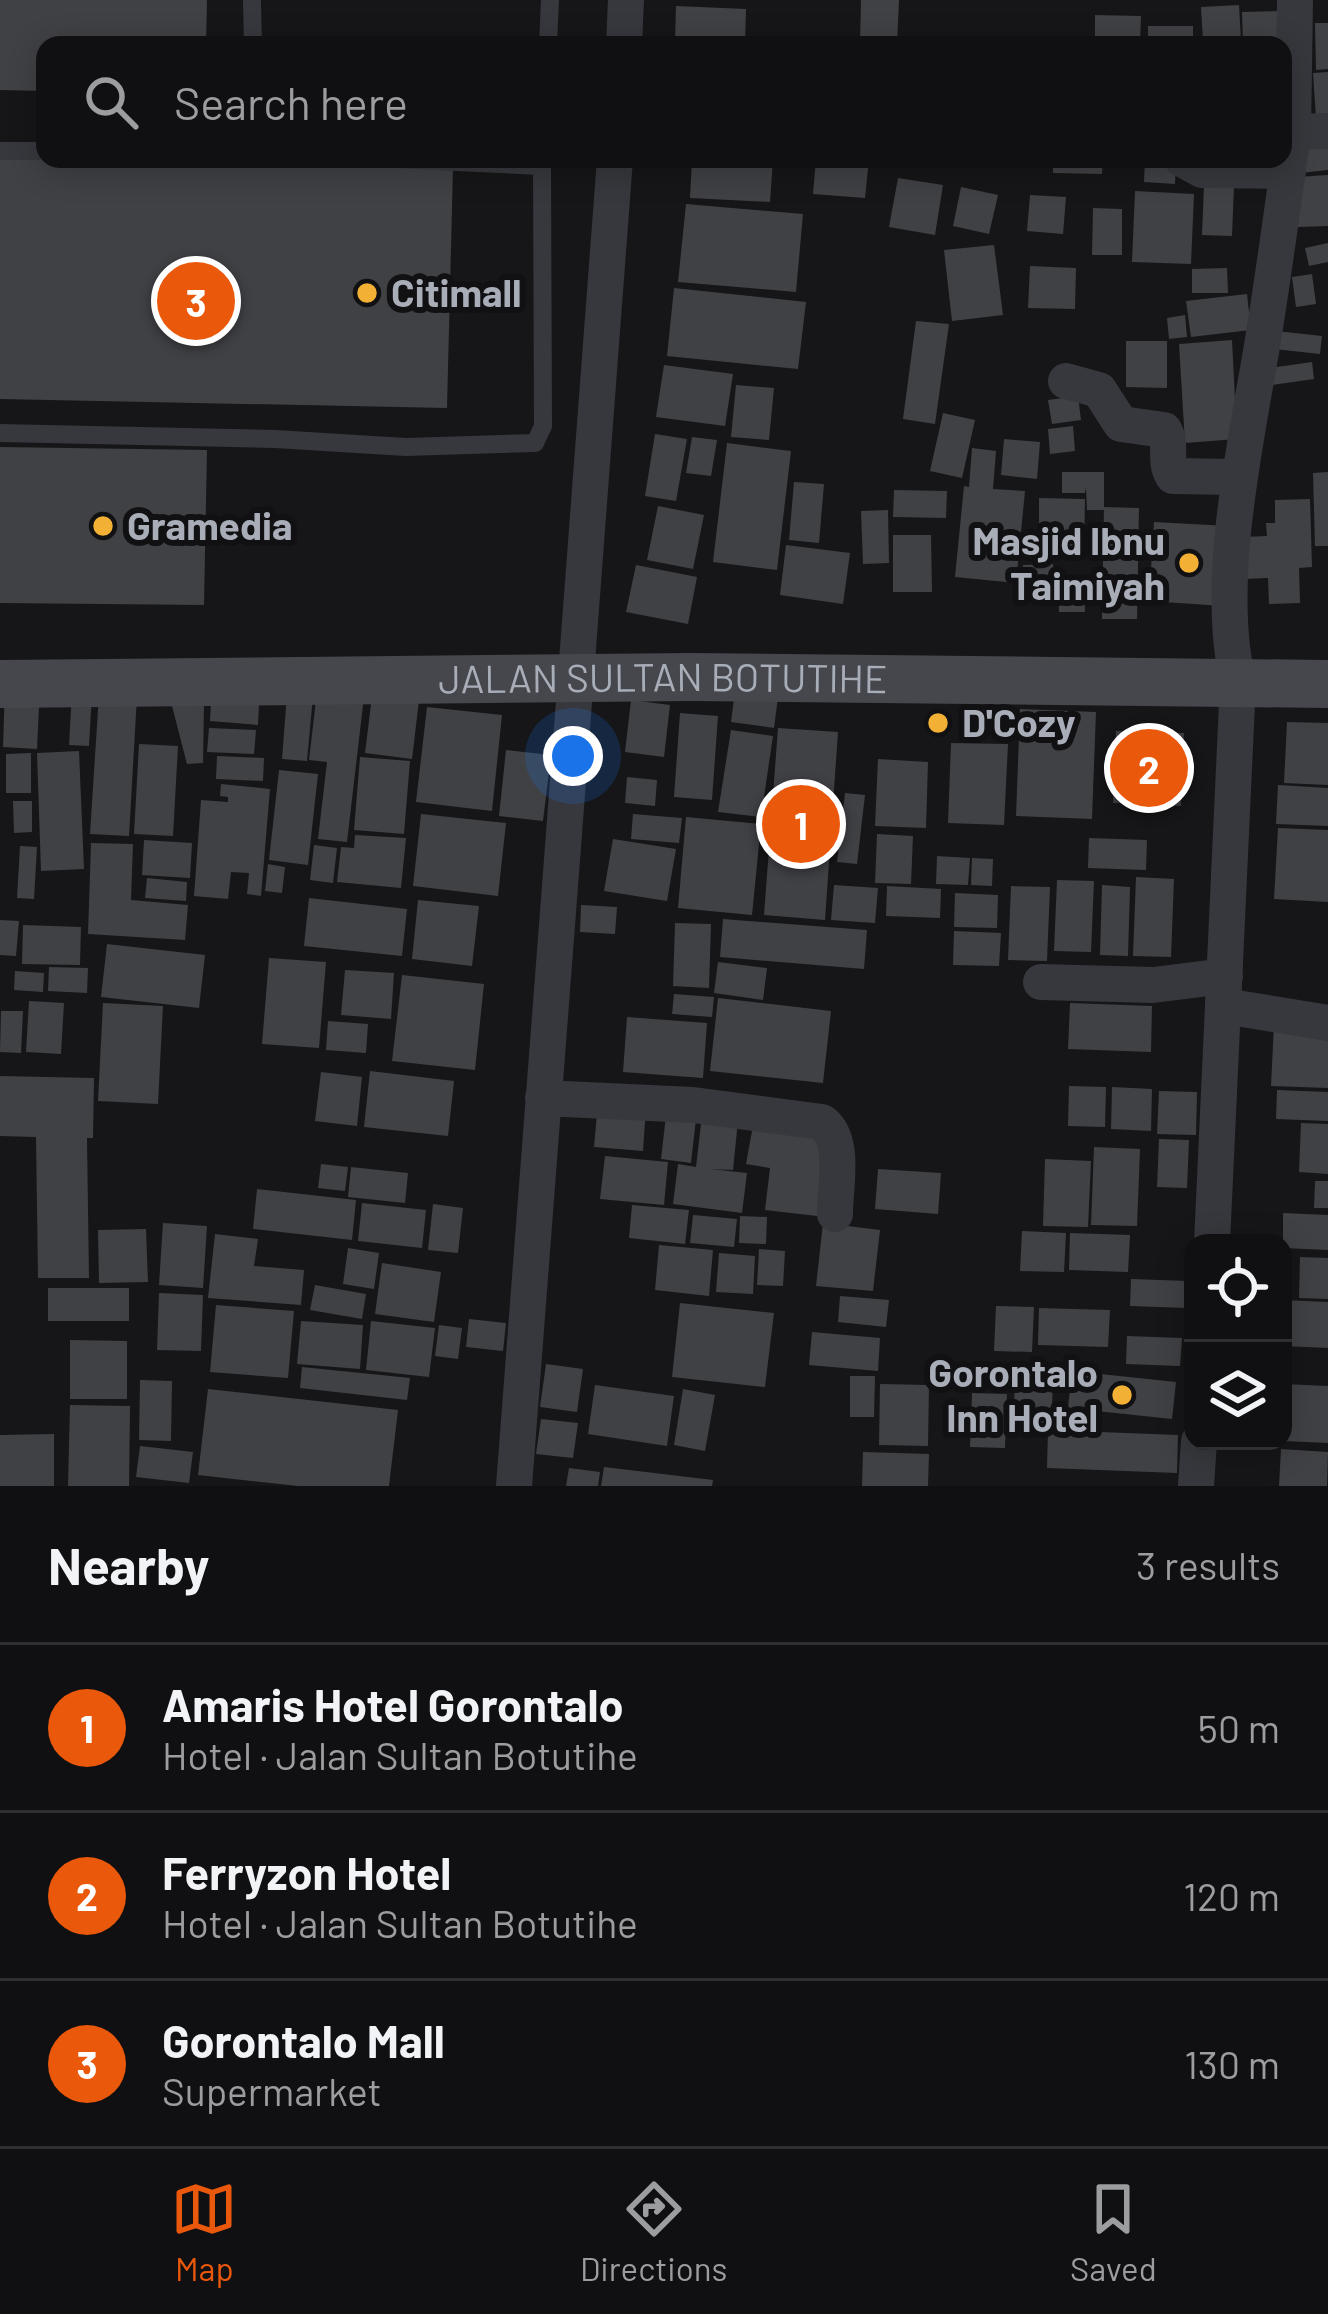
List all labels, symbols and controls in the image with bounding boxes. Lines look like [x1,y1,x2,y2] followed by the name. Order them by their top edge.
[36,36,1292,168] search box
[78,69,144,135] icon: search
[174,75,408,129] text: Search here
[157,256,235,346] pin: 3
[391,268,522,315] place label: Citimall
[354,280,380,306] marker: Citimall
[127,501,293,548] place label: Gramedia
[90,513,116,539] marker: Gramedia
[972,516,1165,608] place label: Masjid Ibnu Taimiyah
[1176,550,1202,576] marker: Masjid Ibnu Taimiyah
[438,652,888,702] street label: JALAN SULTAN BOTUTIHE
[962,698,1076,745] place label: D'Cozy
[925,710,951,736] marker: D'Cozy
[1110,723,1188,813] pin: 2
[543,726,603,786] your location
[762,779,840,869] pin: 1
[1184,1234,1292,1450] map controls
[1184,1234,1292,1342] button: locate
[1184,1342,1292,1450] button: layers
[928,1348,1098,1440] place label: Gorontalo Inn Hotel
[1109,1382,1135,1408] marker: Gorontalo Inn Hotel
[48,1534,209,1595] text: Nearby
[1136,1541,1280,1588] text: 3 results
[162,1677,624,1731] text: Amaris Hotel Gorontalo
[80,1704,94,1751] text: 1
[1198,1704,1280,1751] text: 50 m
[162,1731,638,1778] text: Hotel · Jalan Sultan Botutihe
[162,1845,451,1899] text: Ferryzon Hotel
[76,1872,98,1919] text: 2
[1183,1872,1280,1919] text: 120 m
[162,1899,638,1946] text: Hotel · Jalan Sultan Botutihe
[162,2013,445,2067] text: Gorontalo Mall
[76,2040,98,2087] text: 3
[1184,2040,1280,2087] text: 130 m
[162,2067,382,2114] text: Supermarket
[171,2176,237,2288] tab: Map
[580,2176,727,2288] tab: Directions
[1070,2176,1157,2288] tab: Saved

